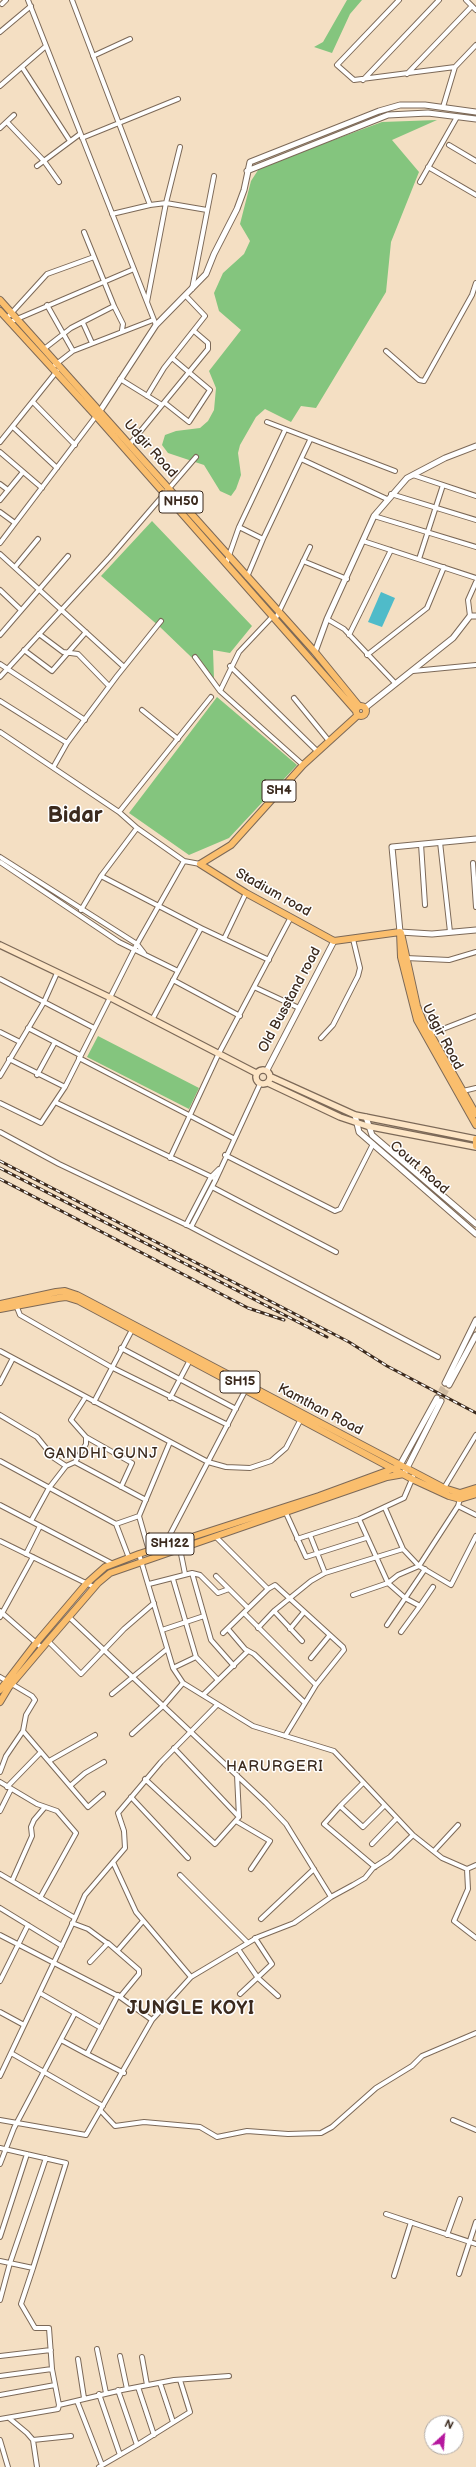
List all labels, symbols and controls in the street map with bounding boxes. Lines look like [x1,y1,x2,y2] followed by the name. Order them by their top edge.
[120,417,180,481] street label: Udgir Road
[159,491,203,513] road number: NH50
[262,780,296,802] road number: SH4
[47,803,103,829] district label: Bidar
[232,865,314,921] street label: Stadium road
[255,944,325,1056] street label: Old Busstand road
[418,1001,466,1073] street label: Udgir Road
[386,1138,452,1198] street label: Court Road
[220,1371,260,1393] road number: SH15
[275,1381,365,1439] street label: Kamthan Road
[44,1445,158,1463] district label: GANDHI GUNJ
[146,1533,194,1555] road number: SH122
[226,1758,324,1776] district label: HARURGERI
[127,1998,255,2020] district label: JUNGLE KOYI
[424,2415,464,2455] north arrow
[442,2417,456,2432] text: N

